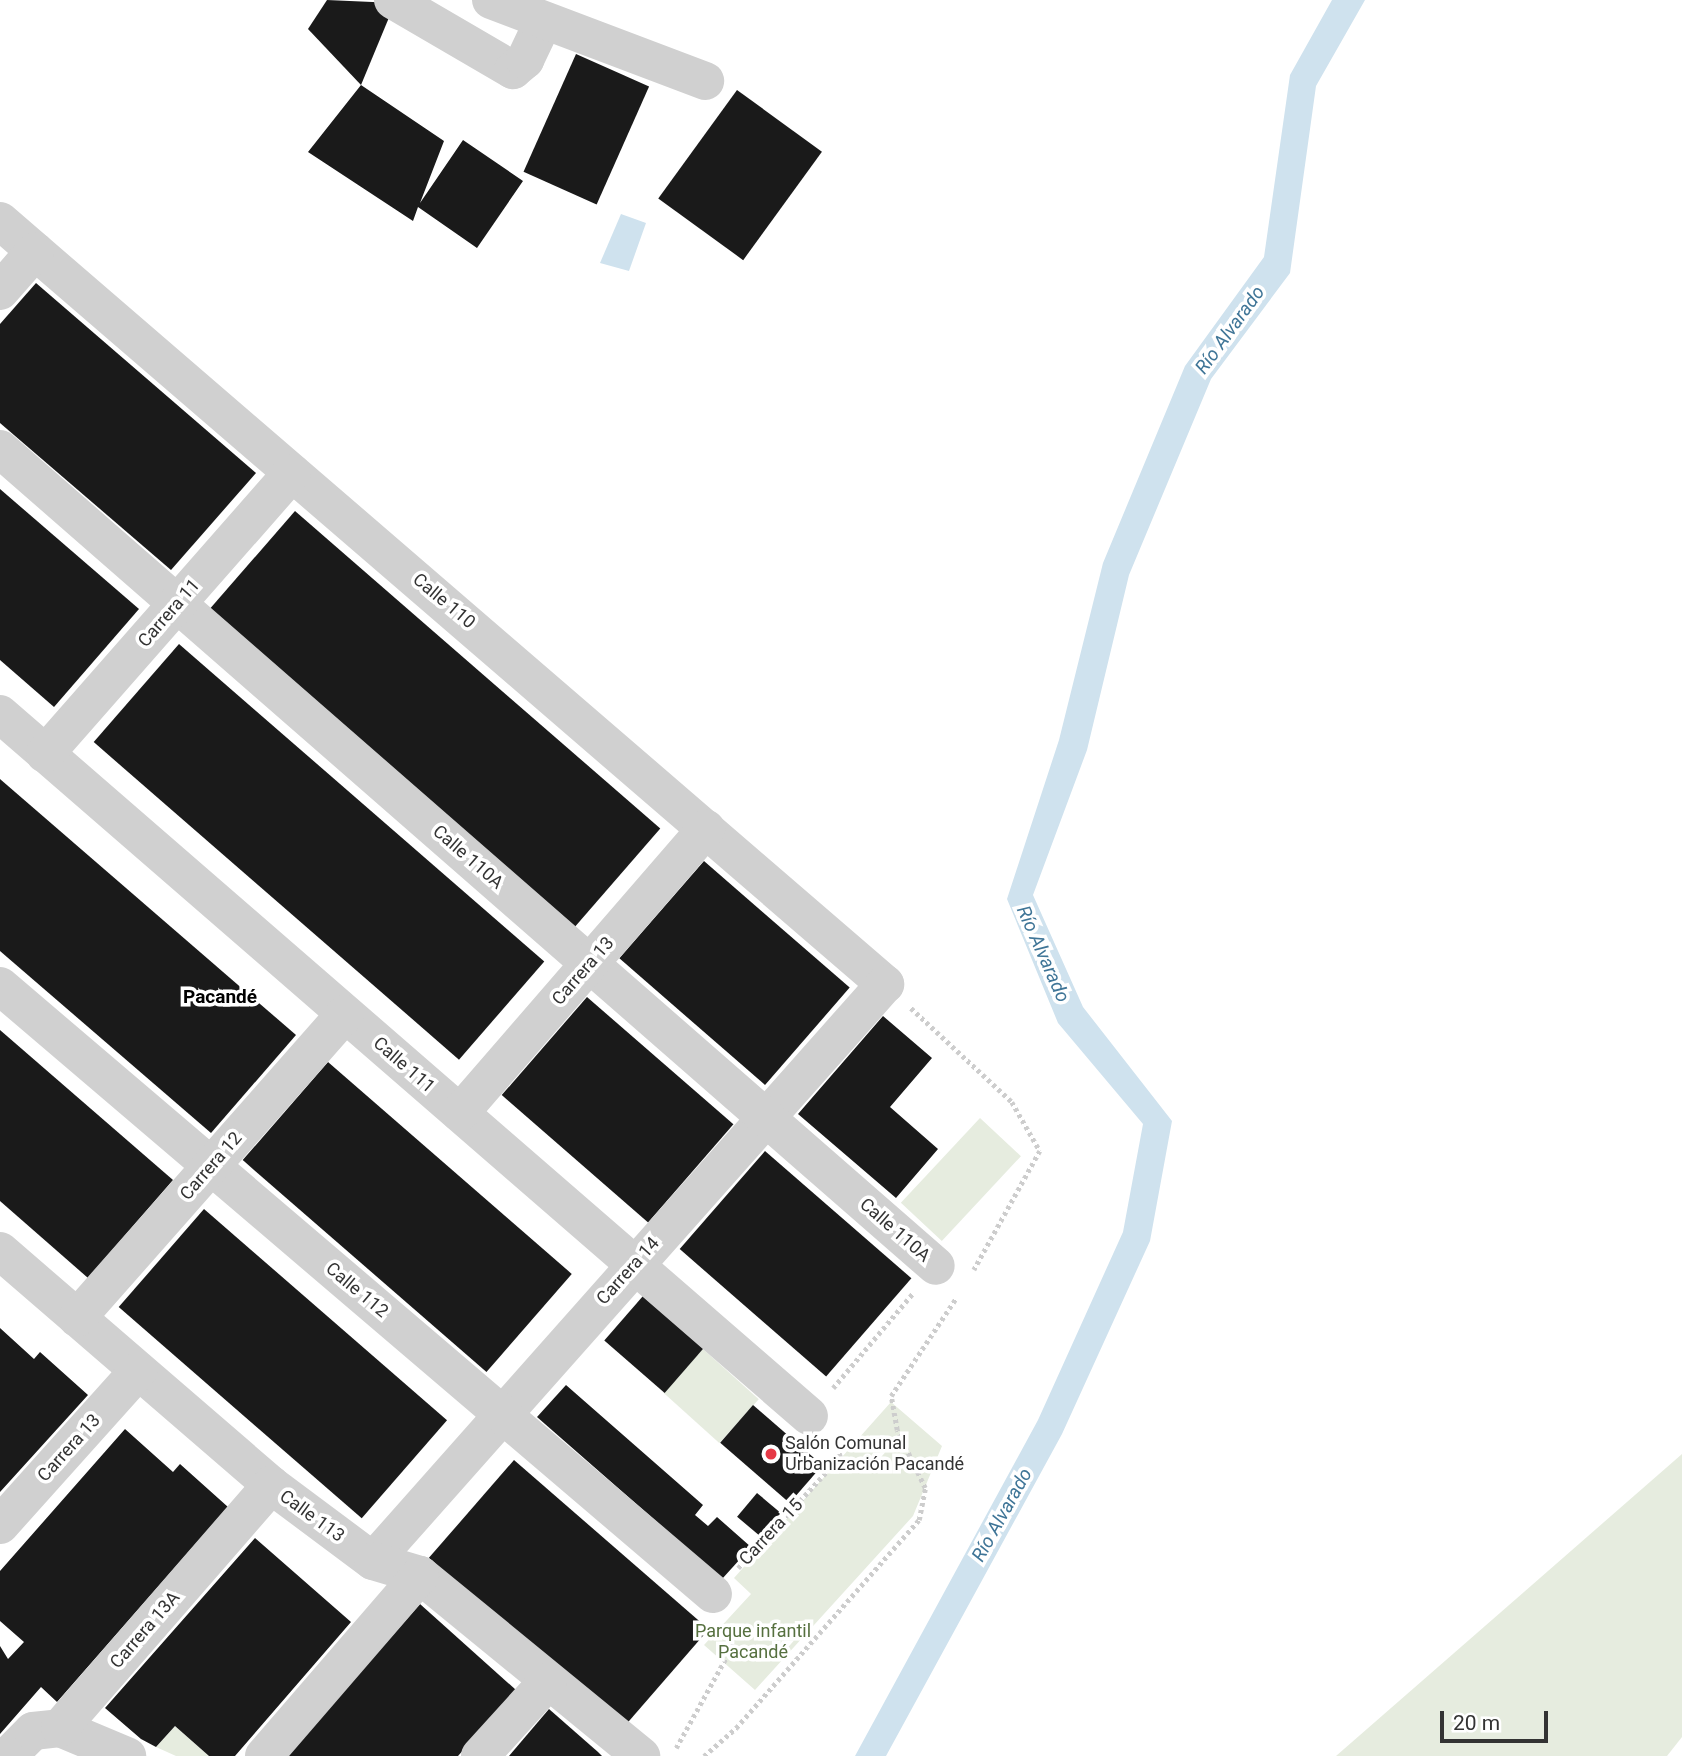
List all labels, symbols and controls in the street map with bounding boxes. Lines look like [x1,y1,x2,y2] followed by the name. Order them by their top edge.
[1190,282,1270,378] water label: Río Alvarado
[408,569,480,633] street label: Calle 110
[134,574,204,652] street label: Carrera 11
[428,821,508,893] street label: Calle 110A
[1012,902,1074,1006] water label: Río Alvarado
[548,932,618,1010] street label: Carrera 13
[183,986,257,1008] district label: Pacandé
[369,1032,439,1098] street label: Calle 111
[176,1127,246,1205] street label: Carrera 12
[855,1194,935,1266] street label: Calle 110A
[592,1233,664,1309] street label: Carrera 14
[321,1258,393,1322] street label: Calle 112
[33,1410,105,1486] street label: Carrera 13
[785,1433,964,1476] place label: Salón Comunal Urbanización Pacandé
[763,1446,779,1462] marker: Salón Comunal Urbanización Pacandé
[967,1464,1037,1566] water label: Río Alvarado
[275,1485,349,1547] street label: Calle 113
[735,1494,807,1570] street label: Carrera 15
[106,1587,184,1673] street label: Carrera 13A
[695,1621,811,1664] park label: Parque infantil Pacandé
[1444,1696,1552,1740] scale bar
[1453,1711,1500,1735] text: 20 m

